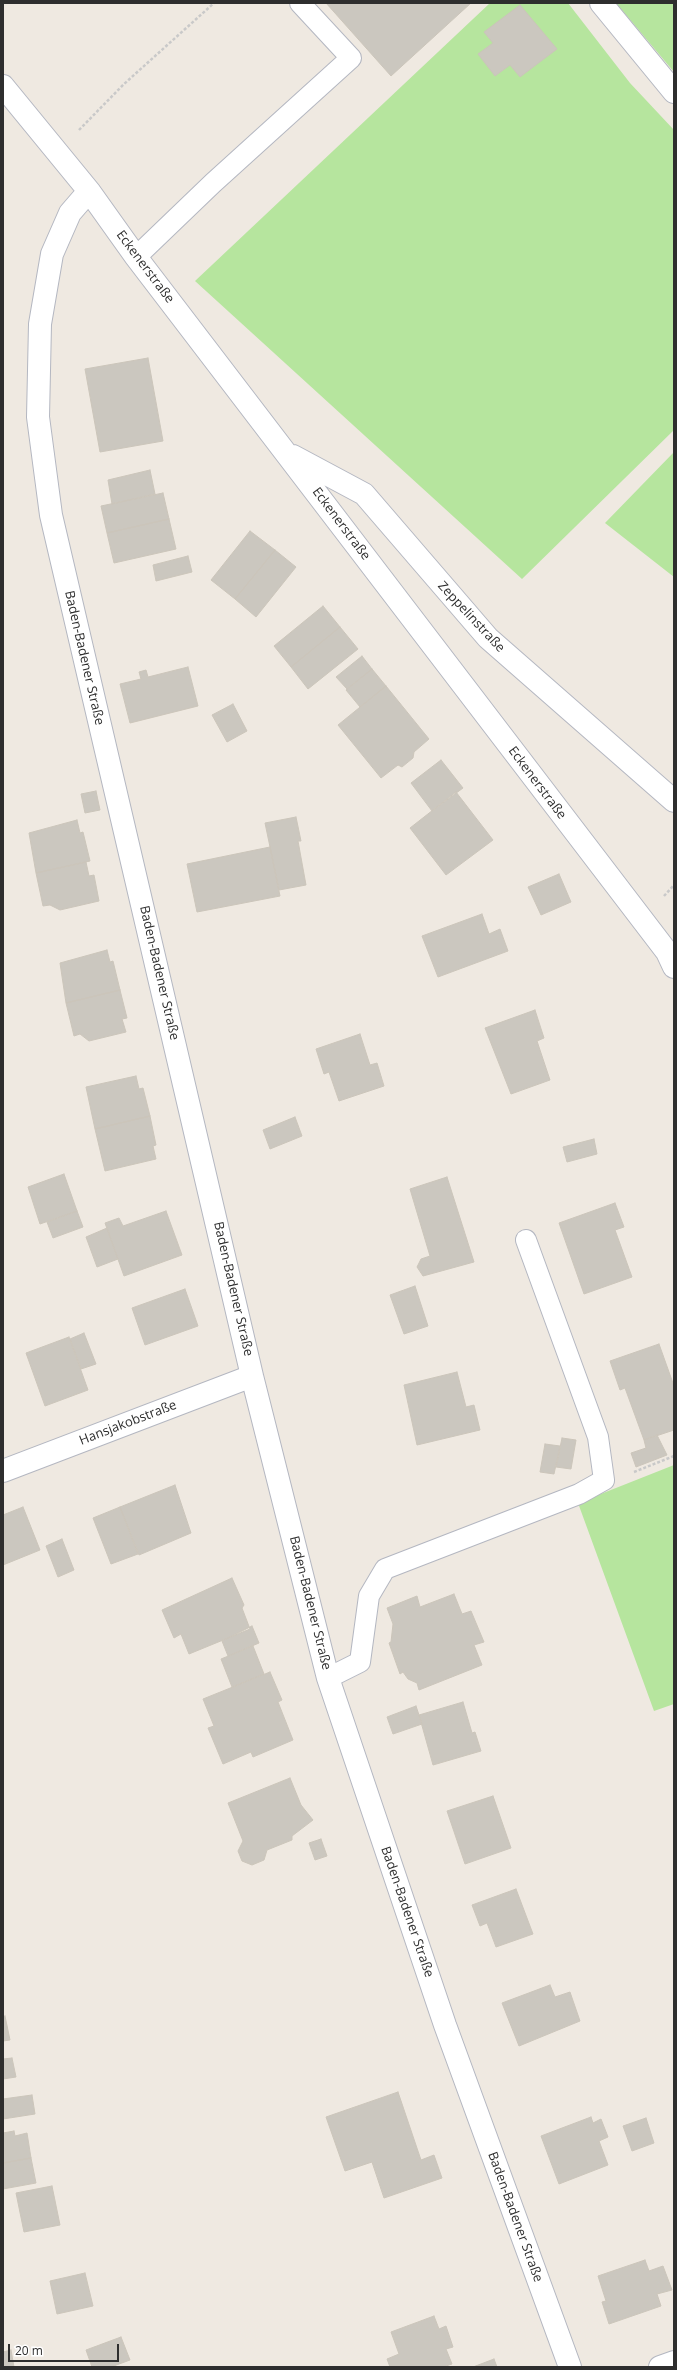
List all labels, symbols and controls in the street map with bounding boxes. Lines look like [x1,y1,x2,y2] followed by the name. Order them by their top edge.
[113,228,177,306] street label: Eckenerstraße
[309,485,373,563] street label: Eckenerstraße
[434,578,508,656] street label: Zeppelinstraße
[61,589,107,727] street label: Baden-Badener Straße
[505,744,569,822] street label: Eckenerstraße
[136,904,182,1042] street label: Baden-Badener Straße
[210,1220,256,1358] street label: Baden-Badener Straße
[77,1397,179,1449] street label: Hansjakobstraße
[286,1534,334,1672] street label: Baden-Badener Straße
[377,1844,437,1980] street label: Baden-Badener Straße
[484,2150,546,2284] street label: Baden-Badener Straße
[10,2336,121,2362] scale bar
[15,2342,43,2359] text: 20 m

